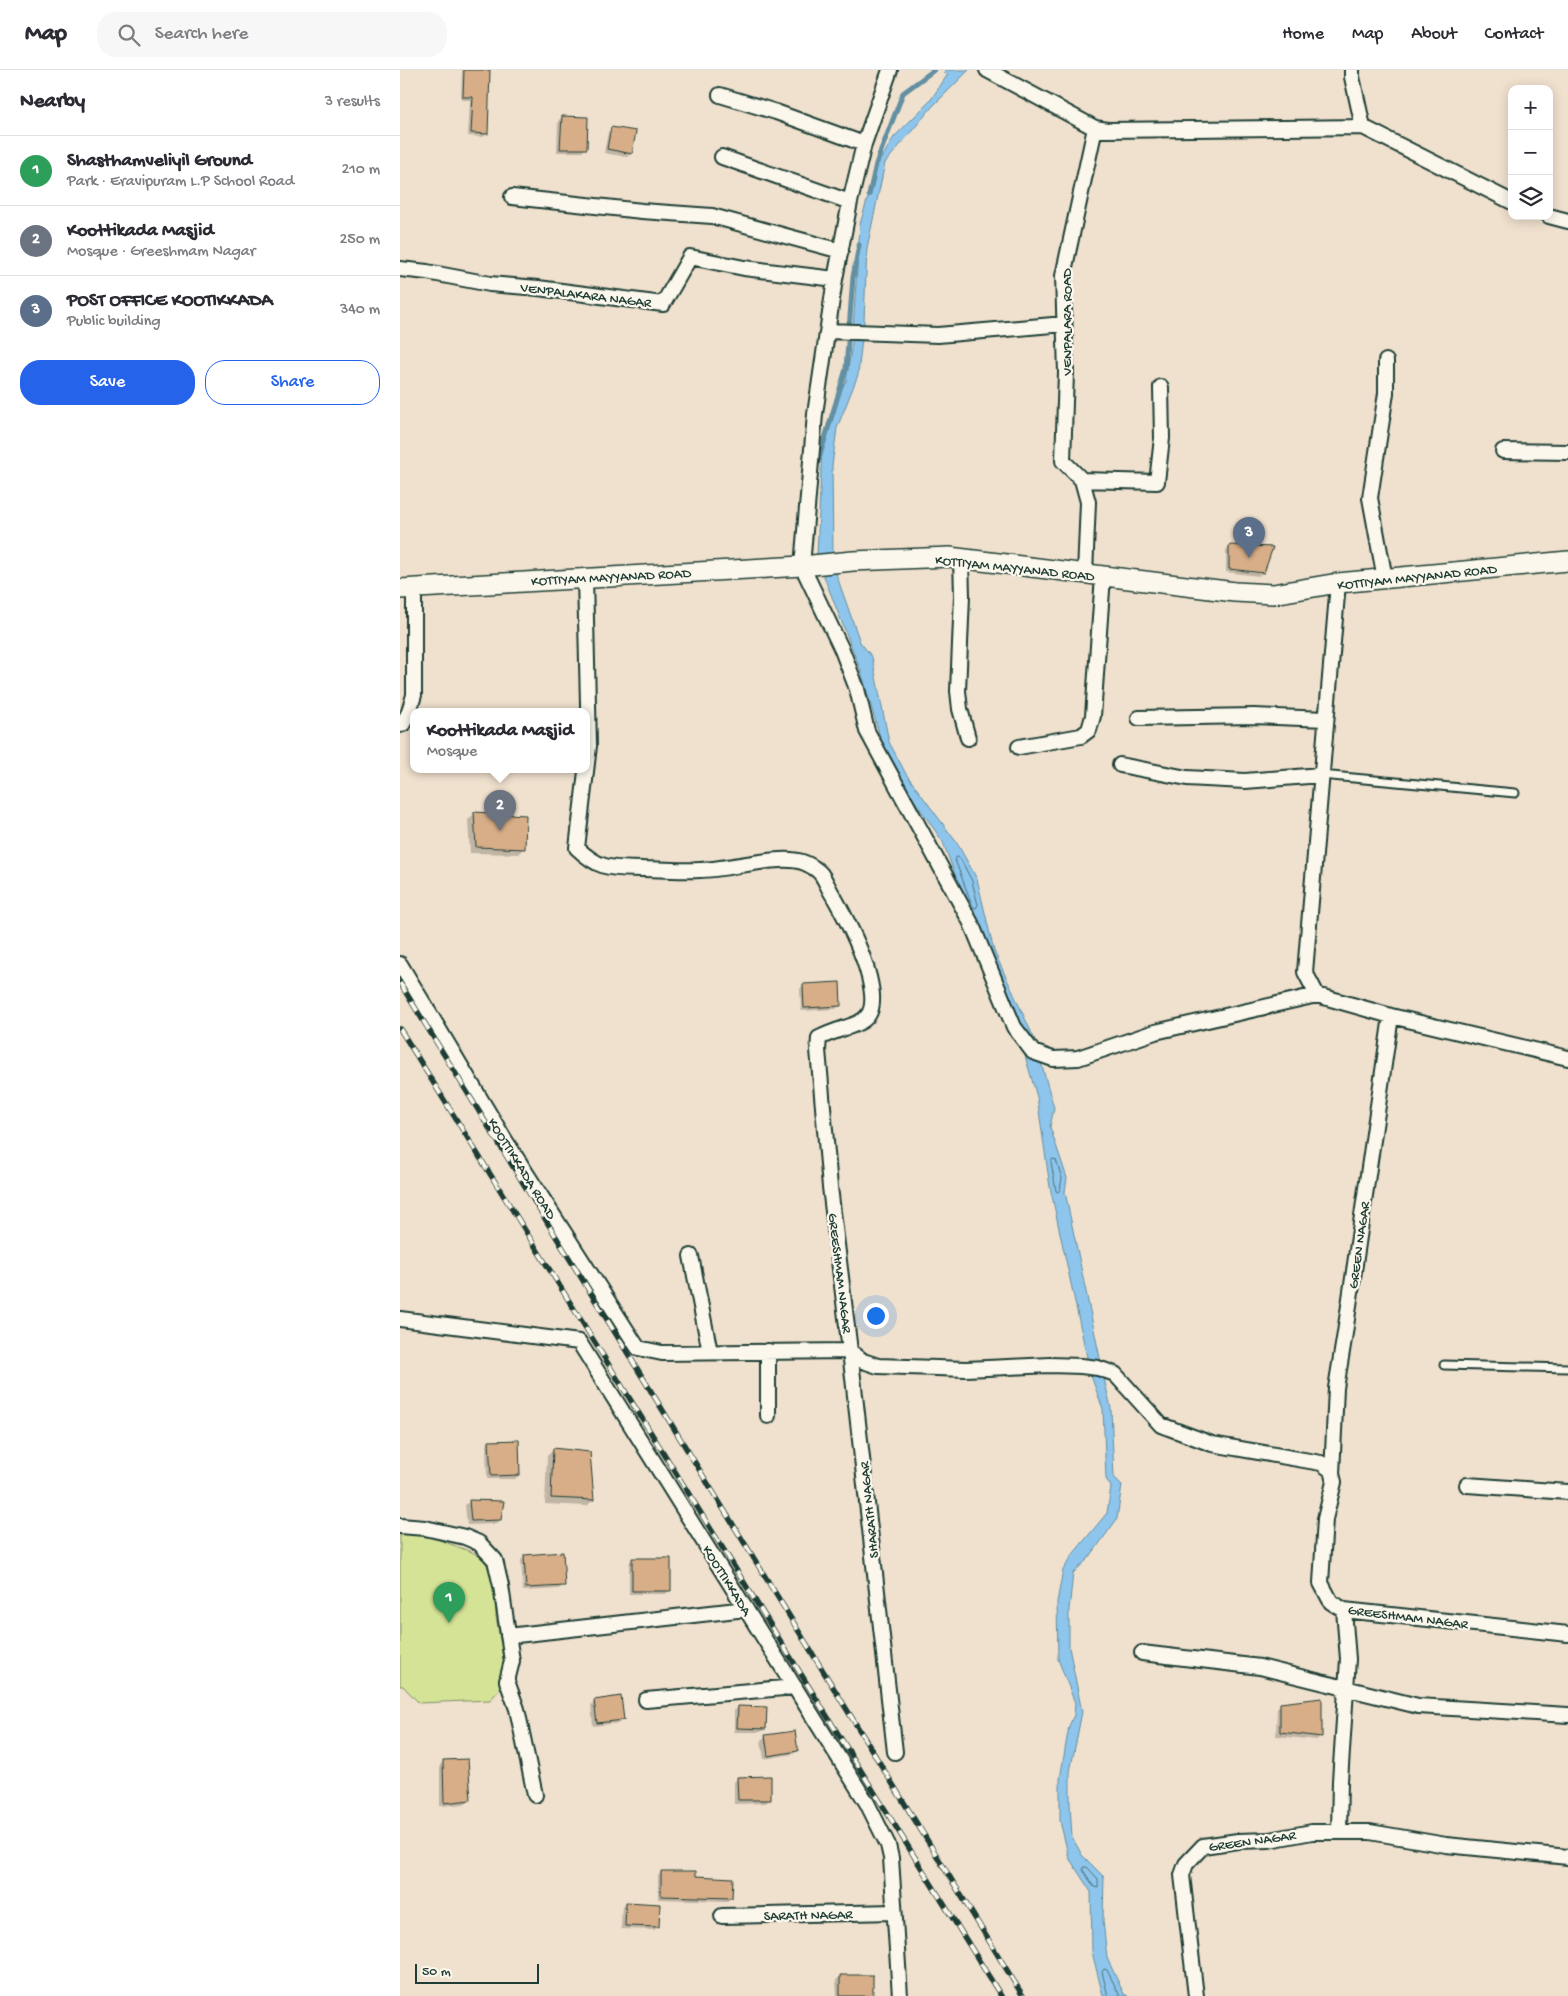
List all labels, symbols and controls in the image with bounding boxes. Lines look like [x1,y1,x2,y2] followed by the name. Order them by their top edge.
[97,12,447,57] search box
[25,20,67,49] text: Map
[115,21,143,49] icon: search
[155,23,248,46] text: Search here
[1282,24,1324,45] text: Home
[1352,24,1383,45] text: Map
[1411,24,1457,45] text: About
[1485,24,1543,45] text: Contact
[1508,85,1553,220] map controls
[1508,85,1553,130] button: +
[20,90,85,115] text: Nearby
[325,93,380,112] text: 3 results
[1508,130,1553,175] button: −
[67,150,252,173] text: Shasthamveliyil Ground
[33,161,39,180] text: 1
[341,161,380,180] text: 210 m
[67,173,294,192] text: Park · Eravipuram L.P School Road
[1508,175,1553,220] button: layers
[67,220,214,243] text: Koottikada Masjid
[32,231,40,250] text: 2
[340,231,380,250] text: 250 m
[67,243,255,262] text: Mosque · Greeshmam Nagar
[1060,268,1077,377] street label: VENPALARA ROAD
[518,280,653,313] street label: VENPALAKARA NAGAR
[67,290,273,313] text: POST OFFICE KOOTIKKADA
[32,301,40,320] text: 3
[340,301,380,320] text: 340 m
[67,313,161,332] text: Public building
[20,360,195,405] button: Save
[205,360,380,405] button: Share
[1233,517,1265,558] pin: 3
[934,553,1096,586] street label: KOTTIYAM MAYYANAD ROAD
[1337,562,1499,595] street label: KOTTIYAM MAYYANAD ROAD
[531,566,692,591] street label: KOTTIYAM MAYYANAD ROAD
[410,708,590,773] popup
[427,720,573,743] text: Koottikada Masjid
[427,743,477,762] text: Mosque
[484,790,516,831] pin: 2
[483,1116,559,1224] street label: KOOTTIKKADA ROAD
[1346,1200,1375,1290] street label: GREEN NAGAR
[823,1212,854,1335] street label: GREESHMAM NAGAR
[863,1303,889,1329] your location
[857,1460,884,1559] street label: SHARATH NAGAR
[698,1543,755,1620] street label: KOOTTIKKADA
[433,1582,465,1623] pin: 1
[1347,1603,1469,1634] street label: GREESHMAM NAGAR
[1208,1828,1298,1857] street label: GREEN NAGAR
[763,1907,853,1926] street label: SARATH NAGAR
[415,1961,539,1984] scale bar
[422,1964,451,1981] text: 50 m

